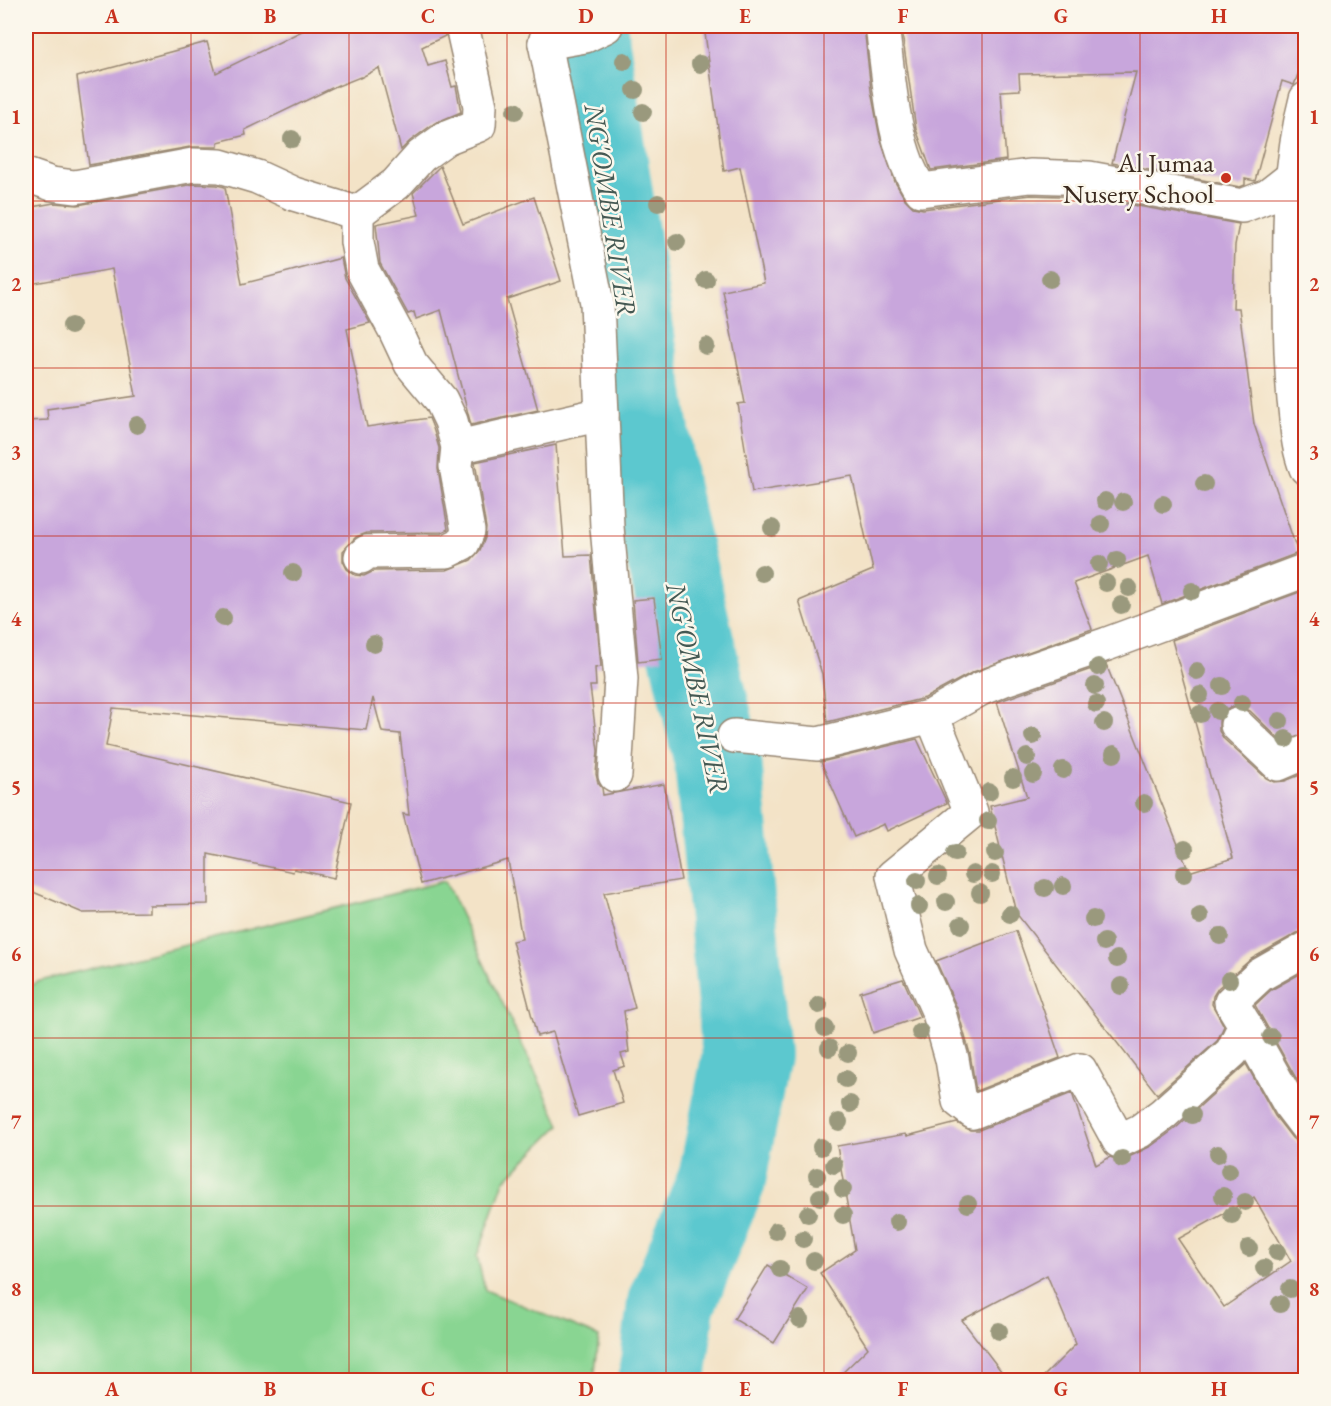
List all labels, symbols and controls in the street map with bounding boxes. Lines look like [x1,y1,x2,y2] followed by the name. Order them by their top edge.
[104,3,120,29] text: A
[264,3,276,29] text: B
[421,3,435,29] text: C
[578,3,594,29] text: D
[739,3,751,29] text: E
[898,3,909,29] text: F
[1054,3,1068,29] text: G
[1211,3,1227,29] text: H
[576,100,646,319] water label: NG'OMBE RIVER
[11,104,21,130] text: 1
[1309,104,1319,130] text: 1
[1063,145,1214,211] place label: Al Jumaa Nusery School
[1219,171,1233,185] marker: Al Jumaa Nusery School
[11,271,22,297] text: 2
[1309,271,1320,297] text: 2
[11,439,21,465] text: 3
[1309,439,1319,465] text: 3
[658,578,738,797] water label: NG'OMBE RIVER
[11,606,22,632] text: 4
[1309,606,1320,632] text: 4
[11,774,21,800] text: 5
[1309,774,1319,800] text: 5
[11,941,22,967] text: 6
[1309,941,1320,967] text: 6
[11,1109,22,1135] text: 7
[1309,1109,1320,1135] text: 7
[11,1276,21,1302] text: 8
[1309,1276,1319,1302] text: 8
[104,1376,120,1402] text: A
[264,1376,276,1402] text: B
[421,1376,435,1402] text: C
[578,1376,594,1402] text: D
[739,1376,751,1402] text: E
[898,1376,909,1402] text: F
[1054,1376,1068,1402] text: G
[1211,1376,1227,1402] text: H

